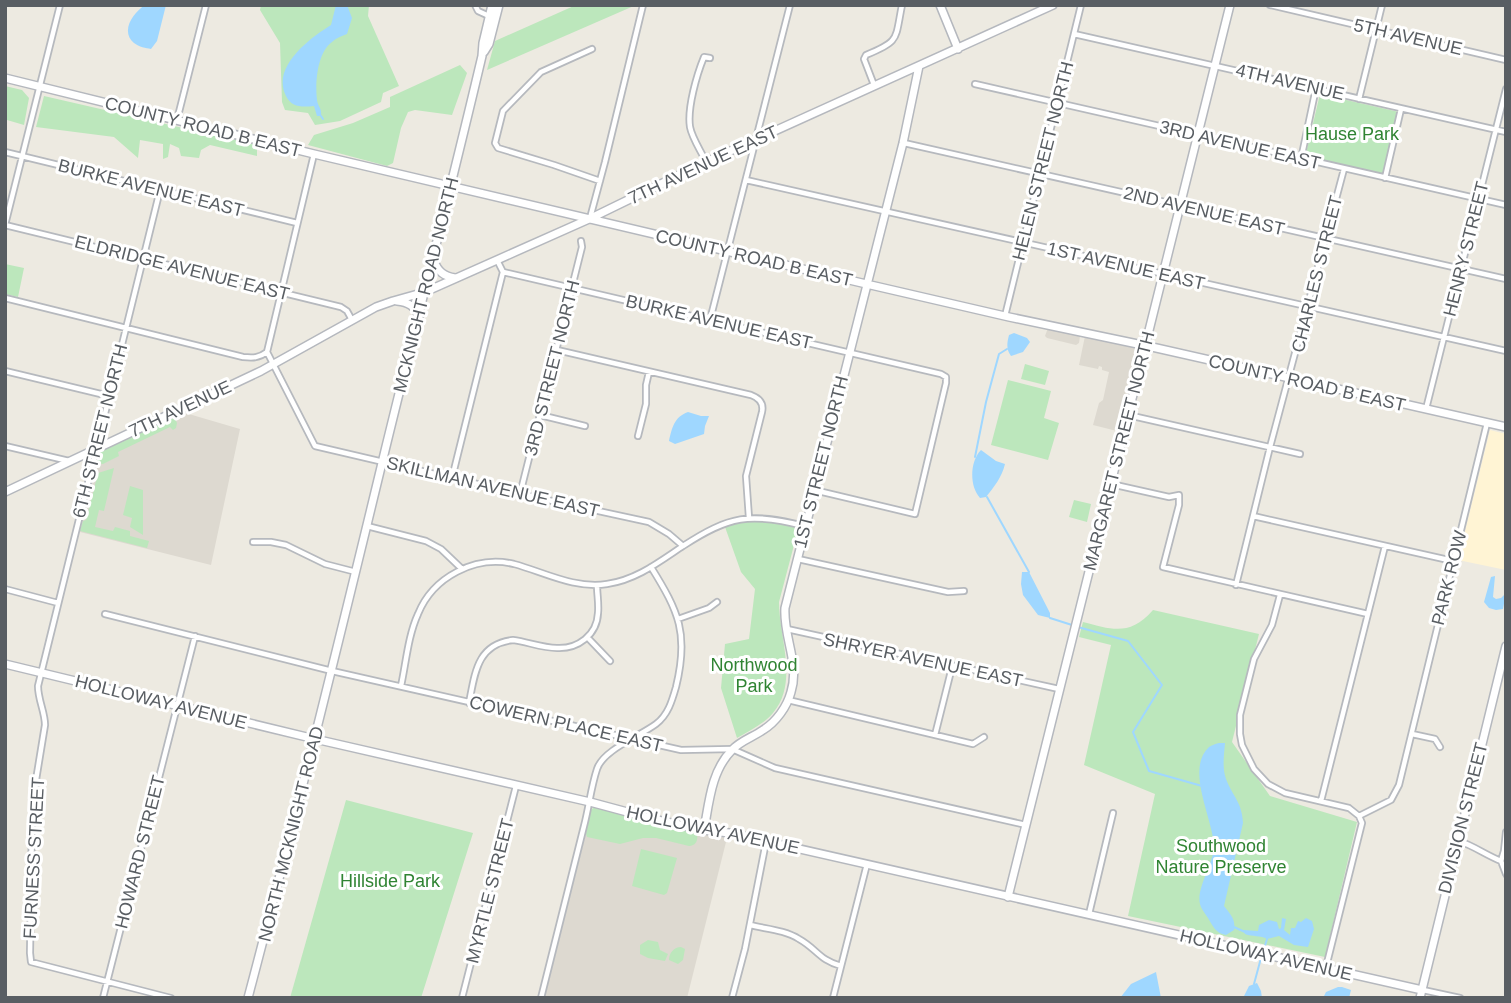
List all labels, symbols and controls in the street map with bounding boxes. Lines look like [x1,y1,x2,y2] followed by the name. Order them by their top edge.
[1352,15,1464,59] street label: 5TH AVENUE
[1009,59,1077,263] street label: HELEN STREET NORTH
[1234,60,1346,104] street label: 4TH AVENUE
[103,93,303,161] street label: COUNTY ROAD B EAST
[1158,117,1322,173] street label: 3RD AVENUE EAST
[625,122,781,208] street label: 7TH AVENUE EAST
[1305,124,1400,144] park label: Hause Park
[56,155,246,221] street label: BURKE AVENUE EAST
[390,175,462,395] street label: MCKNIGHT ROAD NORTH
[1440,179,1492,319] street label: HENRY STREET
[1122,183,1286,239] street label: 2ND AVENUE EAST
[1288,193,1346,355] street label: CHARLES STREET
[653,226,855,290] street label: COUNTY ROAD B EAST
[72,232,292,304] street label: ELDRIDGE AVENUE EAST
[1045,238,1207,294] street label: 1ST AVENUE EAST
[520,278,584,458] street label: 3RD STREET NORTH
[624,291,814,353] street label: BURKE AVENUE EAST
[1080,329,1158,573] street label: MARGARET STREET NORTH
[69,342,131,520] street label: 6TH STREET NORTH
[1206,351,1408,415] street label: COUNTY ROAD B EAST
[790,374,852,550] street label: 1ST STREET NORTH
[126,377,234,441] street label: 7TH AVENUE
[385,453,601,521] street label: SKILLMAN AVENUE EAST
[1428,529,1470,627] street label: PARK ROW
[821,629,1025,691] street label: SHRYER AVENUE EAST
[710,655,798,696] park label: Northwood Park
[73,671,249,733] street label: HOLLOWAY AVENUE
[467,692,665,756] street label: COWERN PLACE EAST
[255,724,327,944] street label: NORTH MCKNIGHT ROAD
[1435,740,1491,896] street label: DIVISION STREET
[111,773,169,931] street label: HOWARD STREET
[20,777,48,939] street label: FURNESS STREET
[625,802,801,858] street label: HOLLOWAY AVENUE
[462,816,518,966] street label: MYRTLE STREET
[1155,836,1287,877] park label: Southwood Nature Preserve
[340,871,441,891] park label: Hillside Park
[1178,925,1354,985] street label: HOLLOWAY AVENUE

